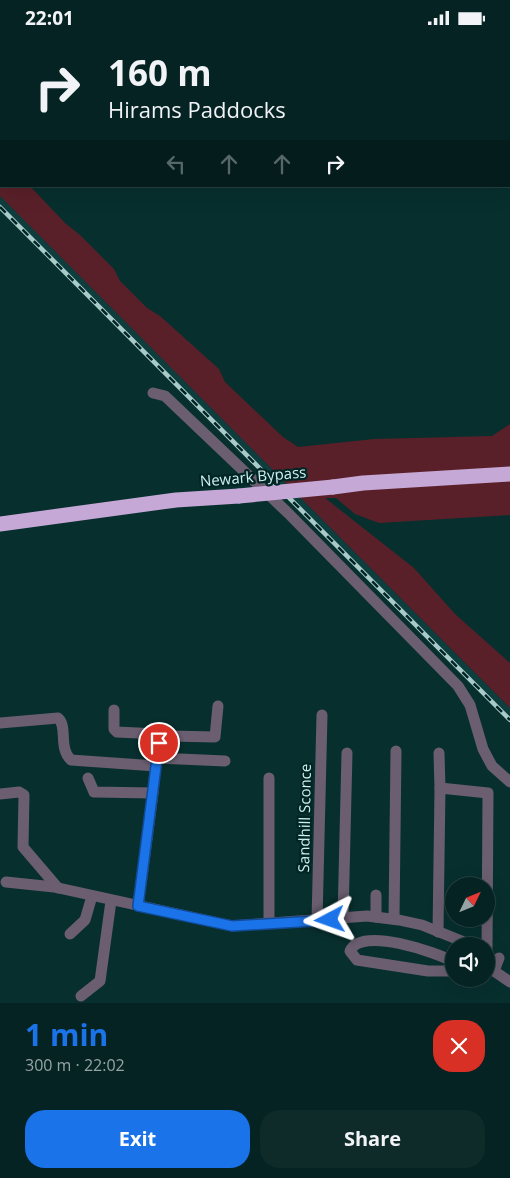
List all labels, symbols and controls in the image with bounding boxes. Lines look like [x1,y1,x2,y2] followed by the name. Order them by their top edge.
[25,5,74,31] text: 22:01
[108,49,212,96] text: 160 m
[25,55,90,120] icon: right
[108,94,286,124] text: Hirams Paddocks
[162,150,190,178] icon: left
[215,150,243,178] icon: ahead
[268,150,296,178] icon: ahead
[321,150,349,178] icon: right
[199,461,307,491] street label: Newark Bypass
[138,722,180,764] pin
[145,729,173,757] icon: arrive
[293,764,315,872] street label: Sandhill Sconce
[445,877,495,927] north arrow
[445,877,495,987] map controls
[303,893,355,945] position arrow
[445,937,495,987] button: sound
[25,1014,108,1055] text: 1 min
[433,1020,485,1072] button: close
[25,1054,125,1076] text: 300 m · 22:02
[25,1110,250,1168] button: Exit
[260,1110,485,1168] button: Share

